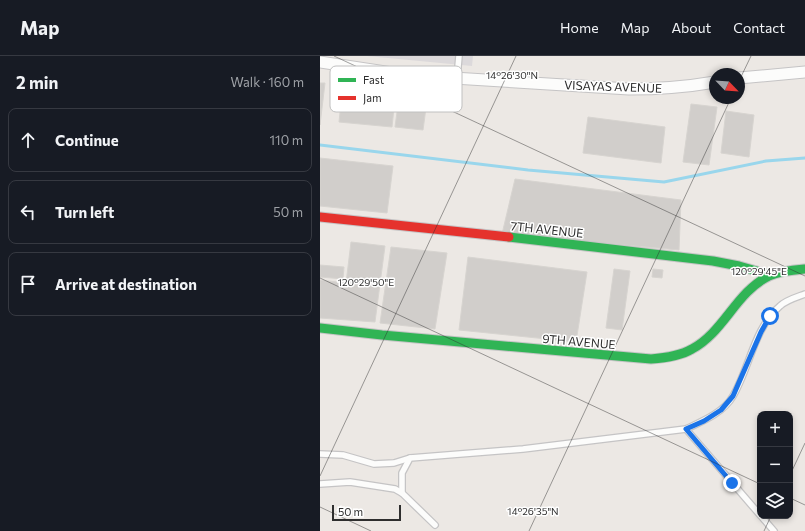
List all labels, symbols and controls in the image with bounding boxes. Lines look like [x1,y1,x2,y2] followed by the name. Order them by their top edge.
[20,16,59,39] text: Map
[560,19,599,36] text: Home
[621,19,649,36] text: Map
[671,19,711,36] text: About
[733,19,785,36] text: Contact
[330,66,462,112] legend
[709,68,745,104] north arrow
[486,69,538,81] text: 14°26'30"N
[16,72,58,93] text: 2 min
[363,73,385,86] text: Fast
[230,74,304,90] text: Walk · 160 m
[564,77,662,95] street label: VISAYAS AVENUE
[363,91,382,105] text: Jam
[17,129,39,151] icon: ahead
[55,131,119,149] text: Continue
[270,132,303,148] text: 110 m
[17,201,39,223] icon: left
[55,203,114,221] text: Turn left
[273,204,303,220] text: 50 m
[510,218,584,240] street label: 7TH AVENUE
[731,265,787,277] text: 120°29'45"E
[17,273,39,295] icon: arrive
[55,275,197,293] text: Arrive at destination
[338,276,394,288] text: 120°29'50"E
[761,307,779,325] route start
[542,331,616,351] street label: 9TH AVENUE
[757,411,793,519] map controls
[757,411,793,447] button: +
[757,447,793,483] button: −
[723,474,741,492] route end
[757,483,793,519] button: layers
[332,503,401,522] scale bar
[338,505,363,518] text: 50 m
[507,505,559,517] text: 14°26'35"N

